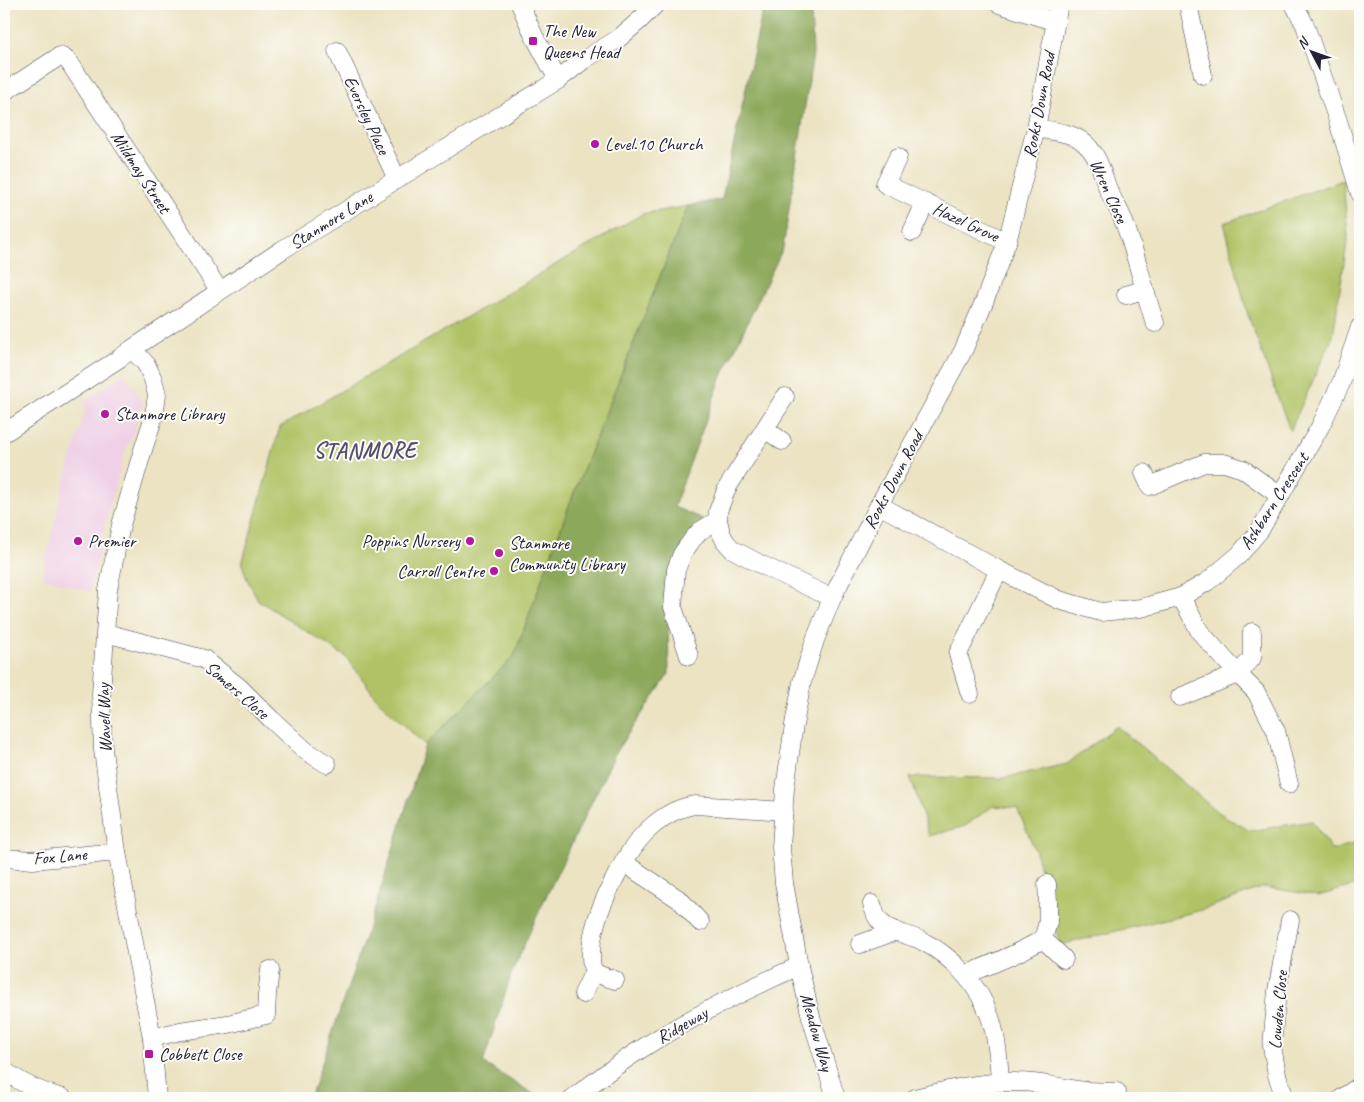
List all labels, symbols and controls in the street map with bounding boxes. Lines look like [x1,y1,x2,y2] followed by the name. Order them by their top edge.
[543,20,622,63] place label: The New Queens Head
[1286,28,1336,78] north arrow
[1293,33,1313,53] text: N
[527,35,539,47] marker: The New Queens Head
[1018,47,1061,160] street label: Rooks Down Road
[339,72,395,159] street label: Eversley Place
[106,127,177,219] street label: Mildmay Street
[605,133,704,155] place label: Level.10 Church
[589,138,601,150] marker: Level.10 Church
[1085,156,1133,227] street label: Wren Close
[285,185,378,254] street label: Stanmore Lane
[929,197,1004,247] street label: Hazel Grove
[115,403,226,425] place label: Stanmore Library
[99,408,111,420] marker: Stanmore Library
[858,425,929,532] street label: Rooks Down Road
[313,437,419,465] district label: STANMORE
[1235,447,1315,554] street label: Ashbarn Crescent
[88,530,137,552] place label: Premier
[362,530,462,552] place label: Poppins Nursery
[509,532,627,575] place label: Stanmore Community Library
[72,535,84,547] marker: Premier
[464,535,476,547] marker: Poppins Nursery
[493,547,505,559] marker: Stanmore Community Library
[397,560,485,582] place label: Carroll Centre
[488,565,500,577] marker: Carroll Centre
[200,656,274,725] street label: Somers Close
[92,681,116,753] street label: Wavell Way
[32,843,89,869] street label: Fox Lane
[1264,969,1292,1050] street label: Lowden Close
[795,990,839,1075] street label: Meadow Way
[653,1001,713,1048] street label: Ridgeway
[159,1043,243,1065] place label: Cobbett Close
[143,1048,155,1060] marker: Cobbett Close

